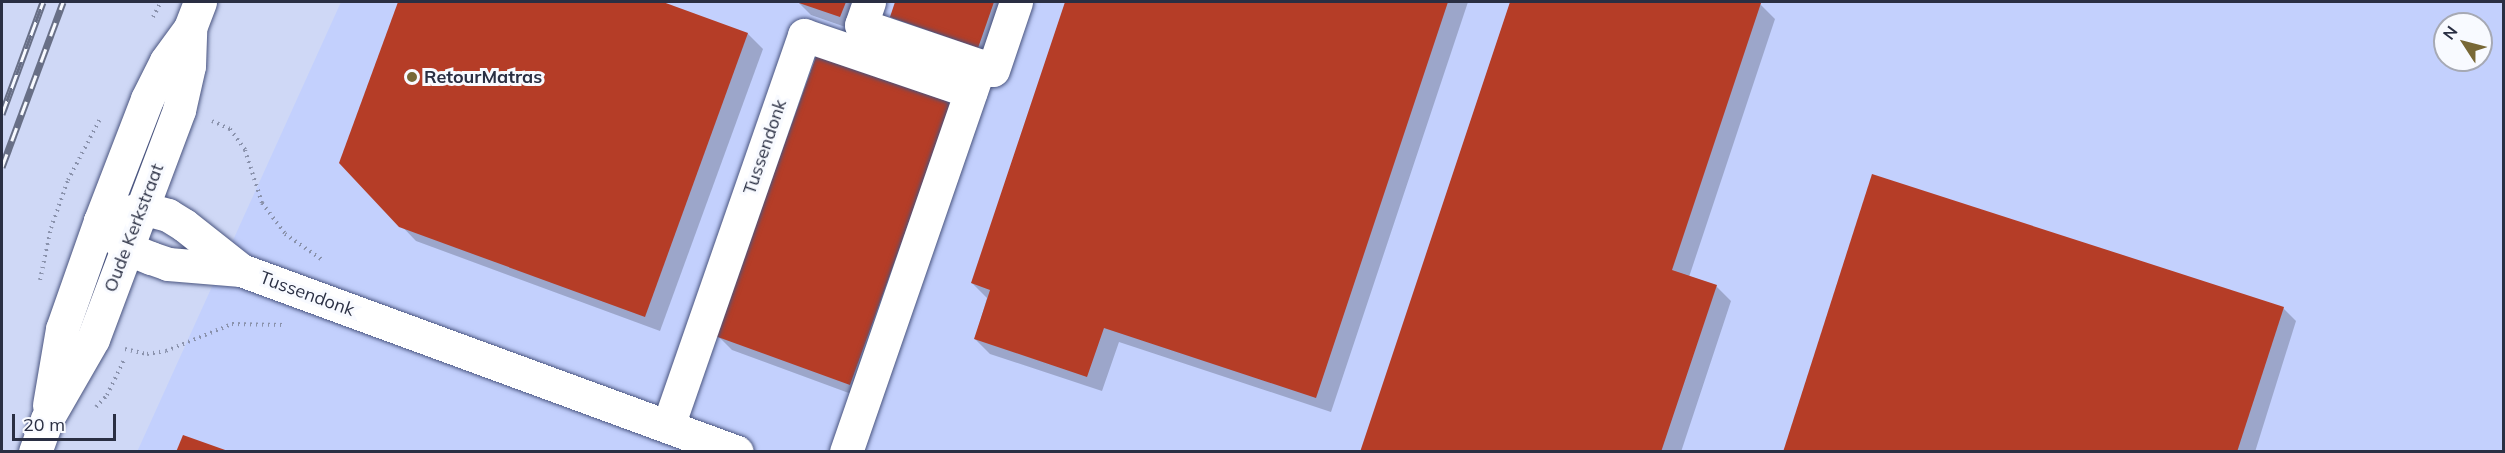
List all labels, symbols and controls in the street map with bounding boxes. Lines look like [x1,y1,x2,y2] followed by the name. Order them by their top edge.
[2433,12,2493,72] north arrow
[2438,22,2462,43] text: N
[424,66,542,88] place label: RetourMatras
[405,70,419,84] marker: RetourMatras
[739,97,791,197] street label: Tussendonk
[100,161,168,295] street label: Oude Kerkstraat
[257,267,357,321] street label: Tussendonk
[15,402,118,440] scale bar
[23,413,65,436] text: 20 m

